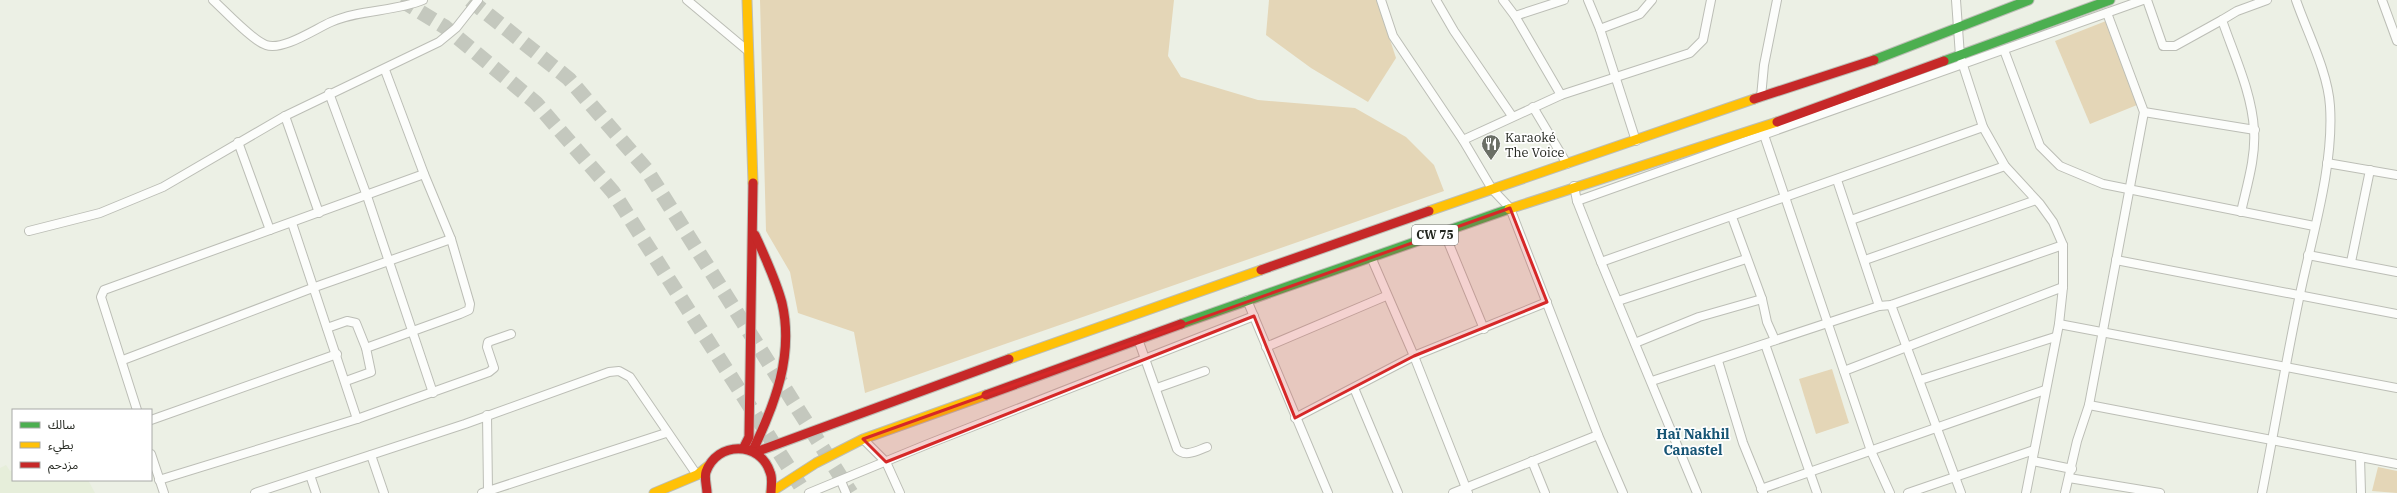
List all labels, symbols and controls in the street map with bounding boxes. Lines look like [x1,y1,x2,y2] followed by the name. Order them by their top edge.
[1505,129,1564,161] place label: Karaoké The Voice
[1480,133,1502,161] restaurant icon: Karaoké The Voice
[1412,225,1458,245] road number: CW 75
[12,409,152,481] legend
[48,417,75,432] text: سالك
[1656,425,1730,459] district label: Haï Nakhil Canastel
[48,437,74,455] text: بطيء
[48,457,78,474] text: مزدحم

